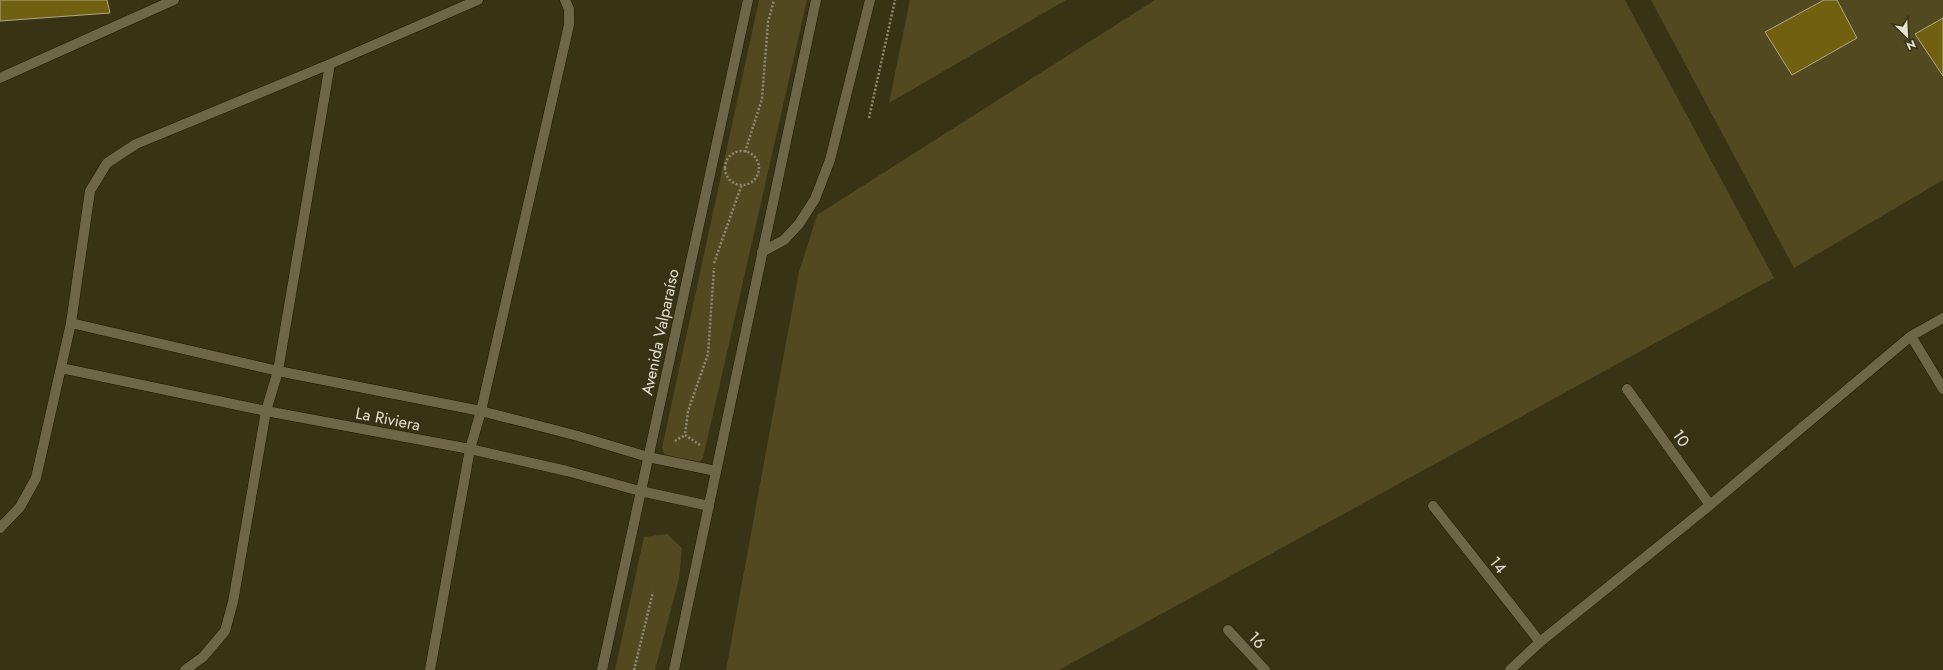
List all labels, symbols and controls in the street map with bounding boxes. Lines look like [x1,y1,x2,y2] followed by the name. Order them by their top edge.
[1887,16,1927,56] north arrow
[1904,36,1918,54] text: N
[635,266,685,397] street label: Avenida Valparaíso
[354,401,422,437] street label: La Riviera
[1667,425,1695,451] street label: 10
[1484,551,1512,579] street label: 14
[1243,626,1271,654] street label: 16

